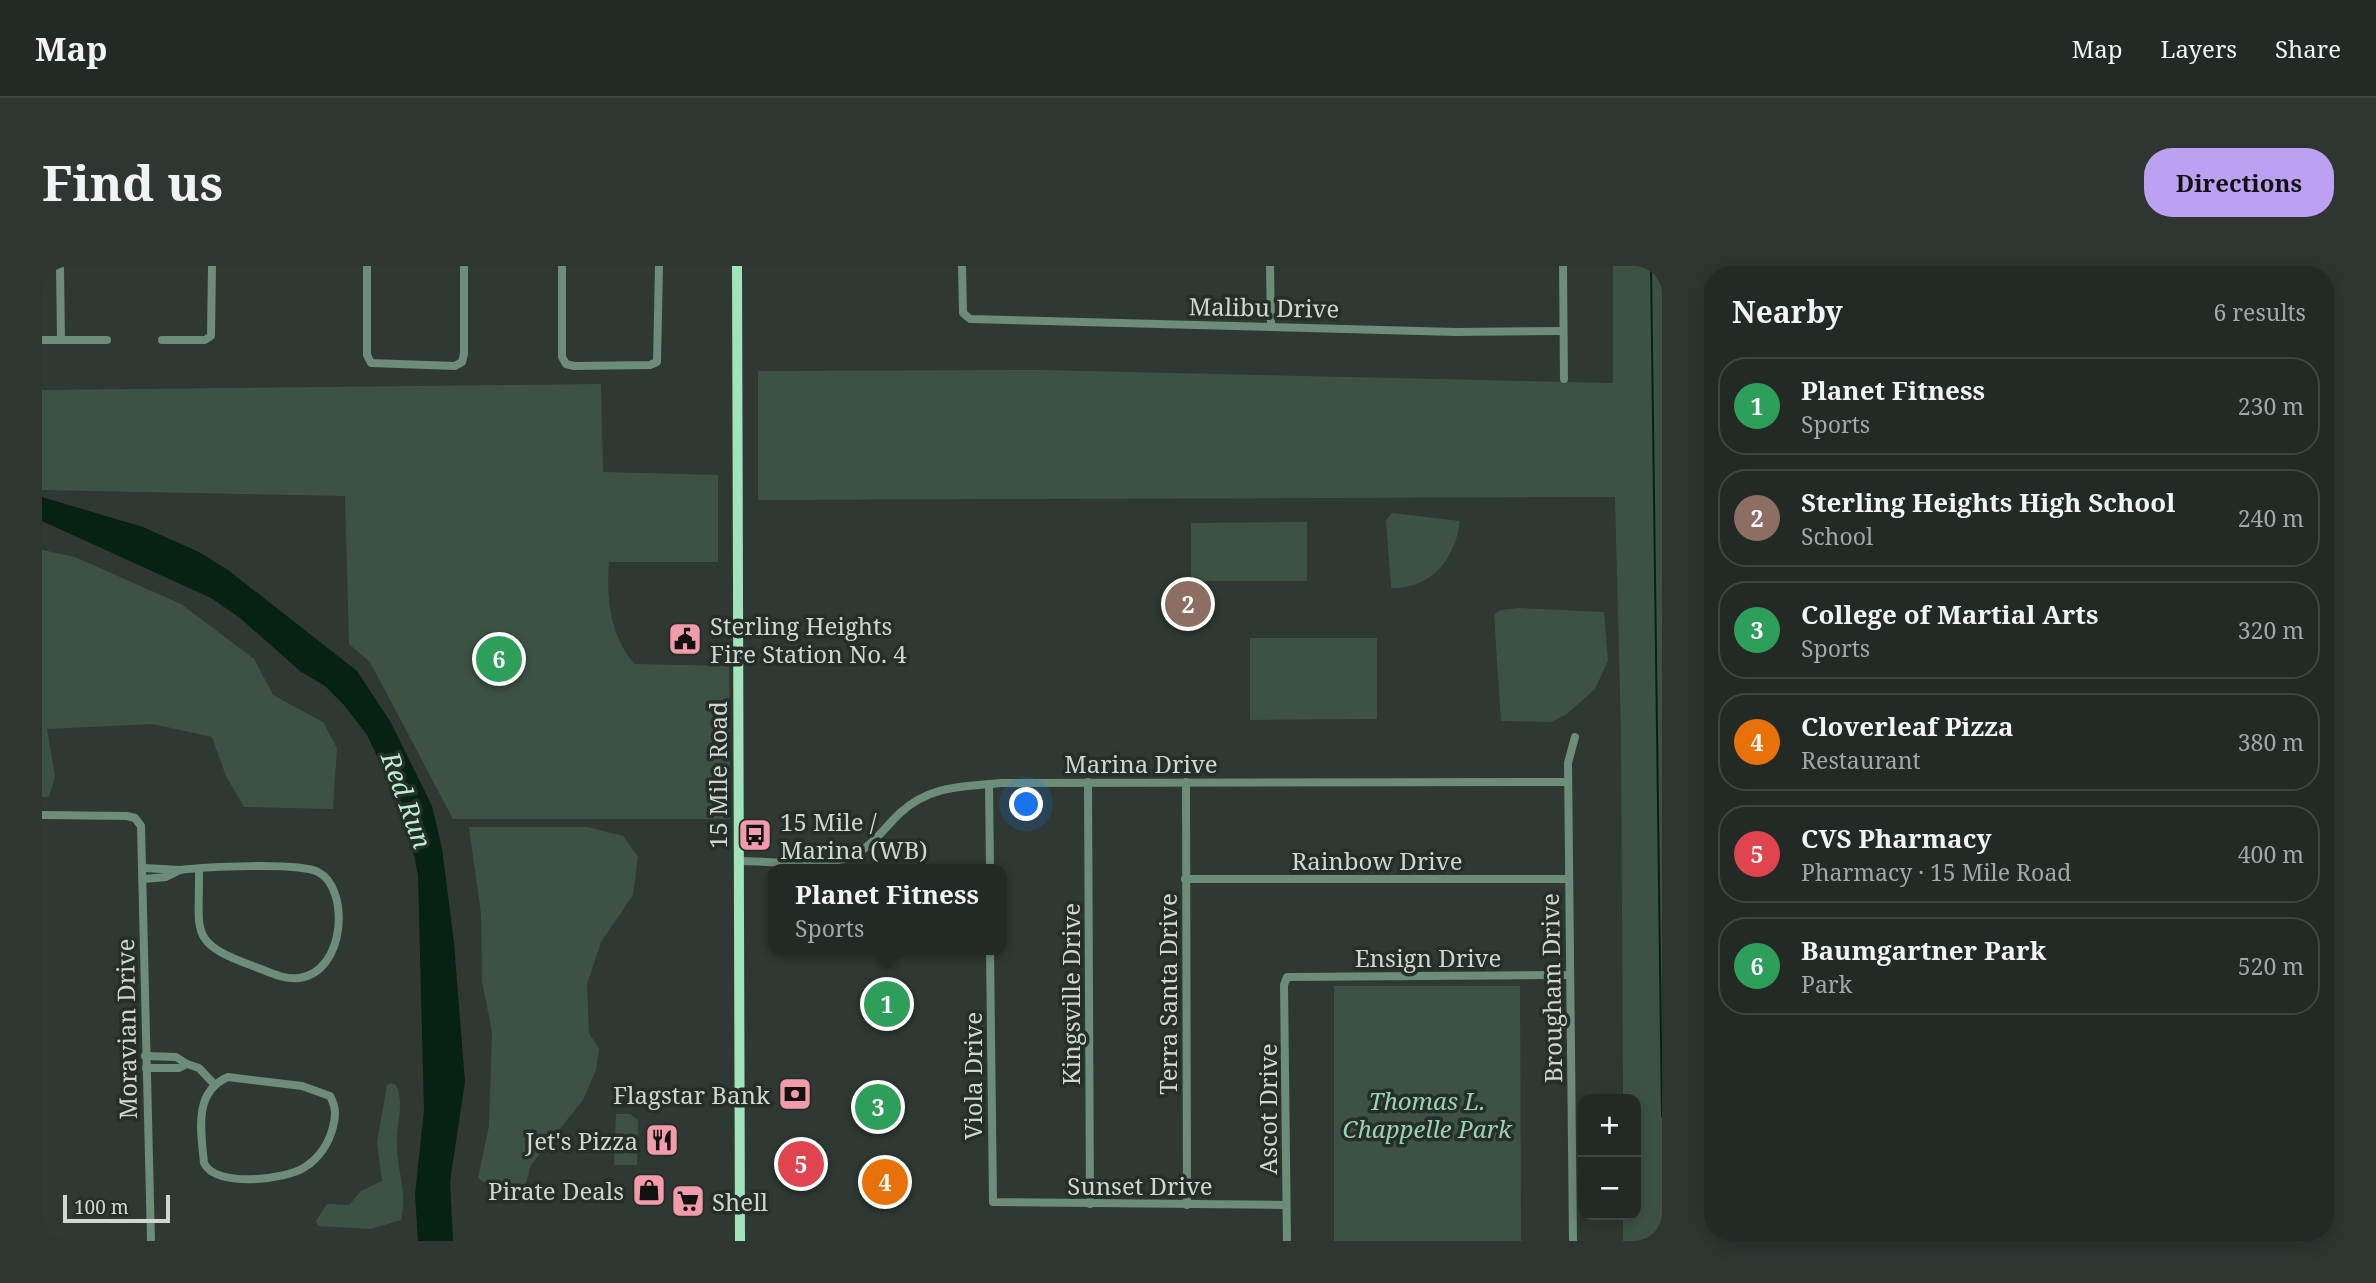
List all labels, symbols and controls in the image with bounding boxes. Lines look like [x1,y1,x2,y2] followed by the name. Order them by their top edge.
[35,26,108,71] text: Map
[2072,32,2123,65] text: Map
[2161,32,2237,65] text: Layers
[2275,32,2341,65] text: Share
[2144,148,2334,217] button: Directions
[42,149,223,215] text: Find us
[1188,289,1340,325] street label: Malibu Drive
[1732,291,1843,332] text: Nearby
[2213,296,2306,328] text: 6 results
[1801,372,1985,408] text: Planet Fitness
[1751,390,1764,422] text: 1
[2238,390,2304,422] text: 230 m
[1801,408,1870,440] text: Sports
[1801,484,2175,520] text: Sterling Heights High School
[1751,502,1764,534] text: 2
[2238,502,2304,534] text: 240 m
[1801,520,1873,552] text: School
[1165,578,1211,630] pin: 2
[1801,596,2098,632] text: College of Martial Arts
[710,609,907,670] place label: Sterling Heights Fire Station No. 4
[1751,614,1764,646] text: 3
[2238,614,2304,646] text: 320 m
[666,620,704,658] public building icon: Sterling Heights Fire Station No. 4
[1801,632,1870,664] text: Sports
[476,633,522,685] pin: 6
[701,701,734,849] street label: 15 Mile Road
[1801,708,2014,744] text: Cloverleaf Pizza
[1751,726,1764,758] text: 4
[2238,726,2304,758] text: 380 m
[1801,744,1921,776] text: Restaurant
[373,746,441,854] water label: Red Run
[1064,747,1218,780] street label: Marina Drive
[1009,787,1043,821] your location
[780,805,928,866] place label: 15 Mile / Marina (WB)
[736,816,774,854] bus stop icon: 15 Mile / Marina (WB)
[1801,820,1991,856] text: CVS Pharmacy
[1751,838,1764,870] text: 5
[2238,838,2304,870] text: 400 m
[1291,844,1463,877] street label: Rainbow Drive
[1801,856,2071,888] text: Pharmacy · 15 Mile Road
[768,864,1006,955] popup
[795,876,979,912] text: Planet Fitness
[1151,893,1184,1095] street label: Terra Santa Drive
[1533,893,1569,1083] street label: Brougham Drive
[1054,903,1087,1085] street label: Kingsville Drive
[795,912,864,944] text: Sports
[1801,932,2046,968] text: Baumgartner Park
[108,938,144,1120] street label: Moravian Drive
[1355,941,1501,974] street label: Ensign Drive
[1751,950,1764,982] text: 6
[2238,950,2304,982] text: 520 m
[1801,968,1852,1000] text: Park
[864,978,910,1030] pin: 1
[956,1012,989,1140] street label: Viola Drive
[1251,1043,1284,1175] street label: Ascot Drive
[776,1075,814,1113] bank icon: Flagstar Bank
[613,1078,771,1111] place label: Flagstar Bank
[855,1081,901,1133] pin: 3
[1342,1084,1513,1145] park label: Thomas L. Chappelle Park
[1578,1094,1641,1220] map controls
[1578,1094,1641,1157] button: +
[643,1121,681,1159] restaurant icon: Jet's Pizza
[525,1124,638,1157] place label: Jet's Pizza
[778,1138,824,1190] pin: 5
[862,1156,908,1208] pin: 4
[1578,1157,1641,1220] button: −
[1067,1169,1213,1202] street label: Sunset Drive
[630,1171,668,1209] shop icon: Pirate Deals
[488,1174,624,1207] place label: Pirate Deals
[669,1182,707,1220] supermarket icon: Shell
[712,1185,769,1218] place label: Shell
[63,1192,170,1224] scale bar
[74,1194,129,1220] text: 100 m

